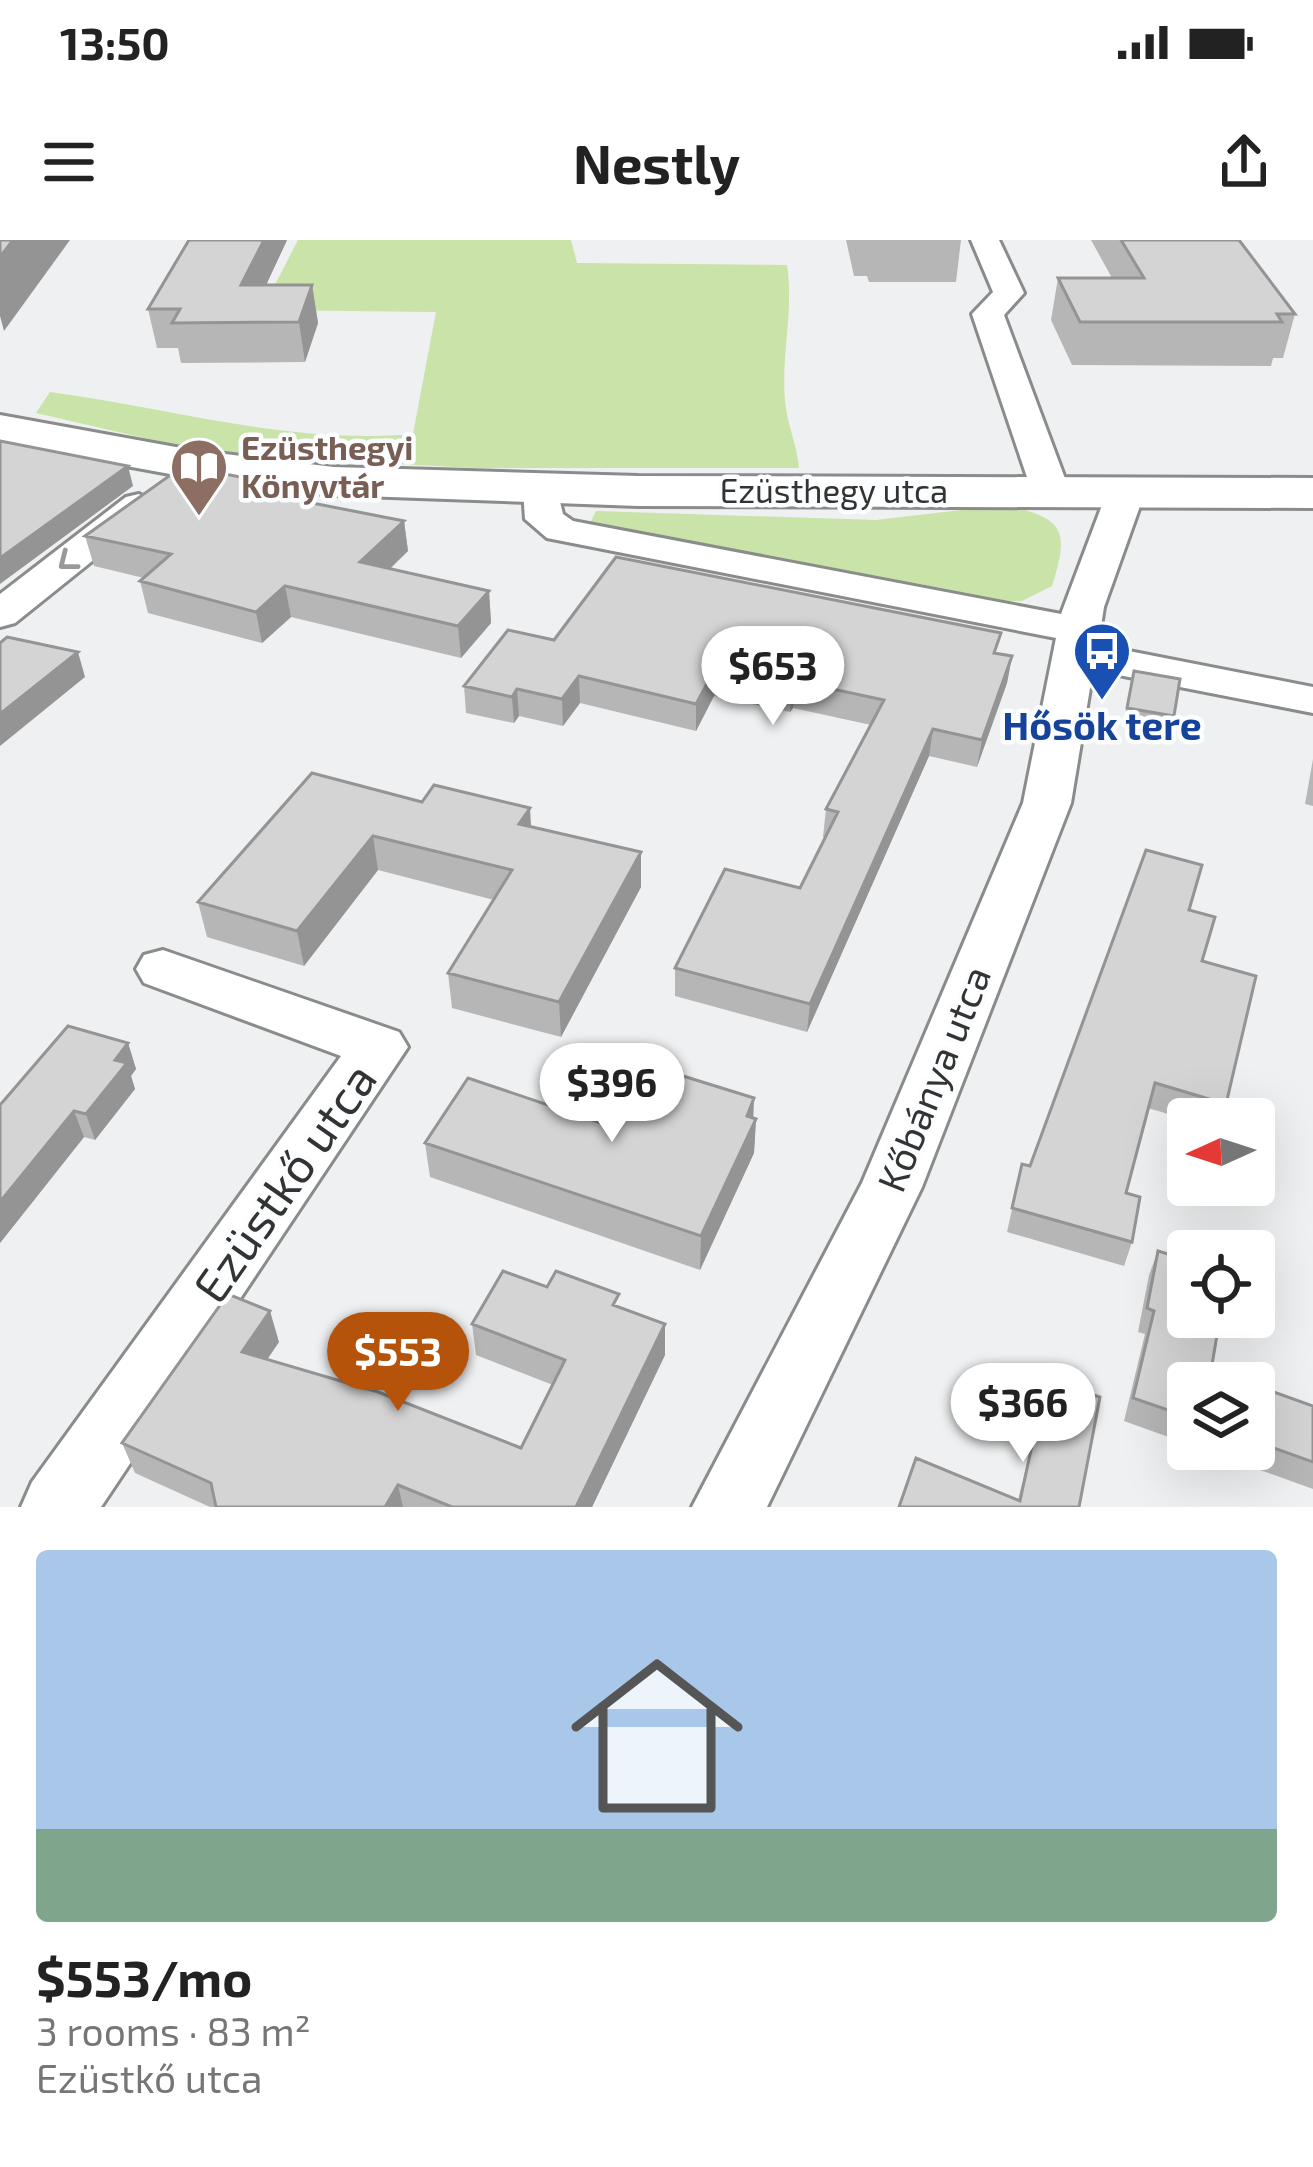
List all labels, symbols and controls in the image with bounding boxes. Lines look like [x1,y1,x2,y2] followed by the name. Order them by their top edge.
[60,15,170,69] text: 13:50
[36,129,102,195] icon: menu
[1211,129,1277,195] icon: share
[573,130,740,195] text: Nestly
[241,427,413,505] place label: Ezüsthegyi Könyvtár
[168,436,230,518] library icon: Ezüsthegyi Könyvtár
[720,470,948,510] street label: Ezüsthegy utca
[58,548,80,569] one-way arrow
[1071,620,1133,702] bus stop icon: Hősök tere
[702,626,844,728] pin: $653
[728,641,818,688] text: $653
[1002,701,1202,748] place label: Hősök tere
[866,959,999,1198] street label: Kőbánya utca
[541,1043,683,1145] pin: $396
[180,1051,387,1313] street label: Ezüstkő utca
[567,1058,657,1105] text: $396
[1167,1098,1275,1206] north arrow
[1167,1098,1275,1470] map controls
[1167,1230,1275,1338] button: locate
[327,1312,469,1414] pin: $553
[354,1327,442,1374] text: $553
[1167,1362,1275,1470] button: layers
[952,1363,1094,1465] pin: $366
[978,1378,1068,1425] text: $366
[549,1628,765,1844] icon: home
[36,1946,252,2007] text: $553/mo
[36,2007,311,2054] text: 3 rooms · 83 m²
[36,2054,262,2101] text: Ezüstkő utca

